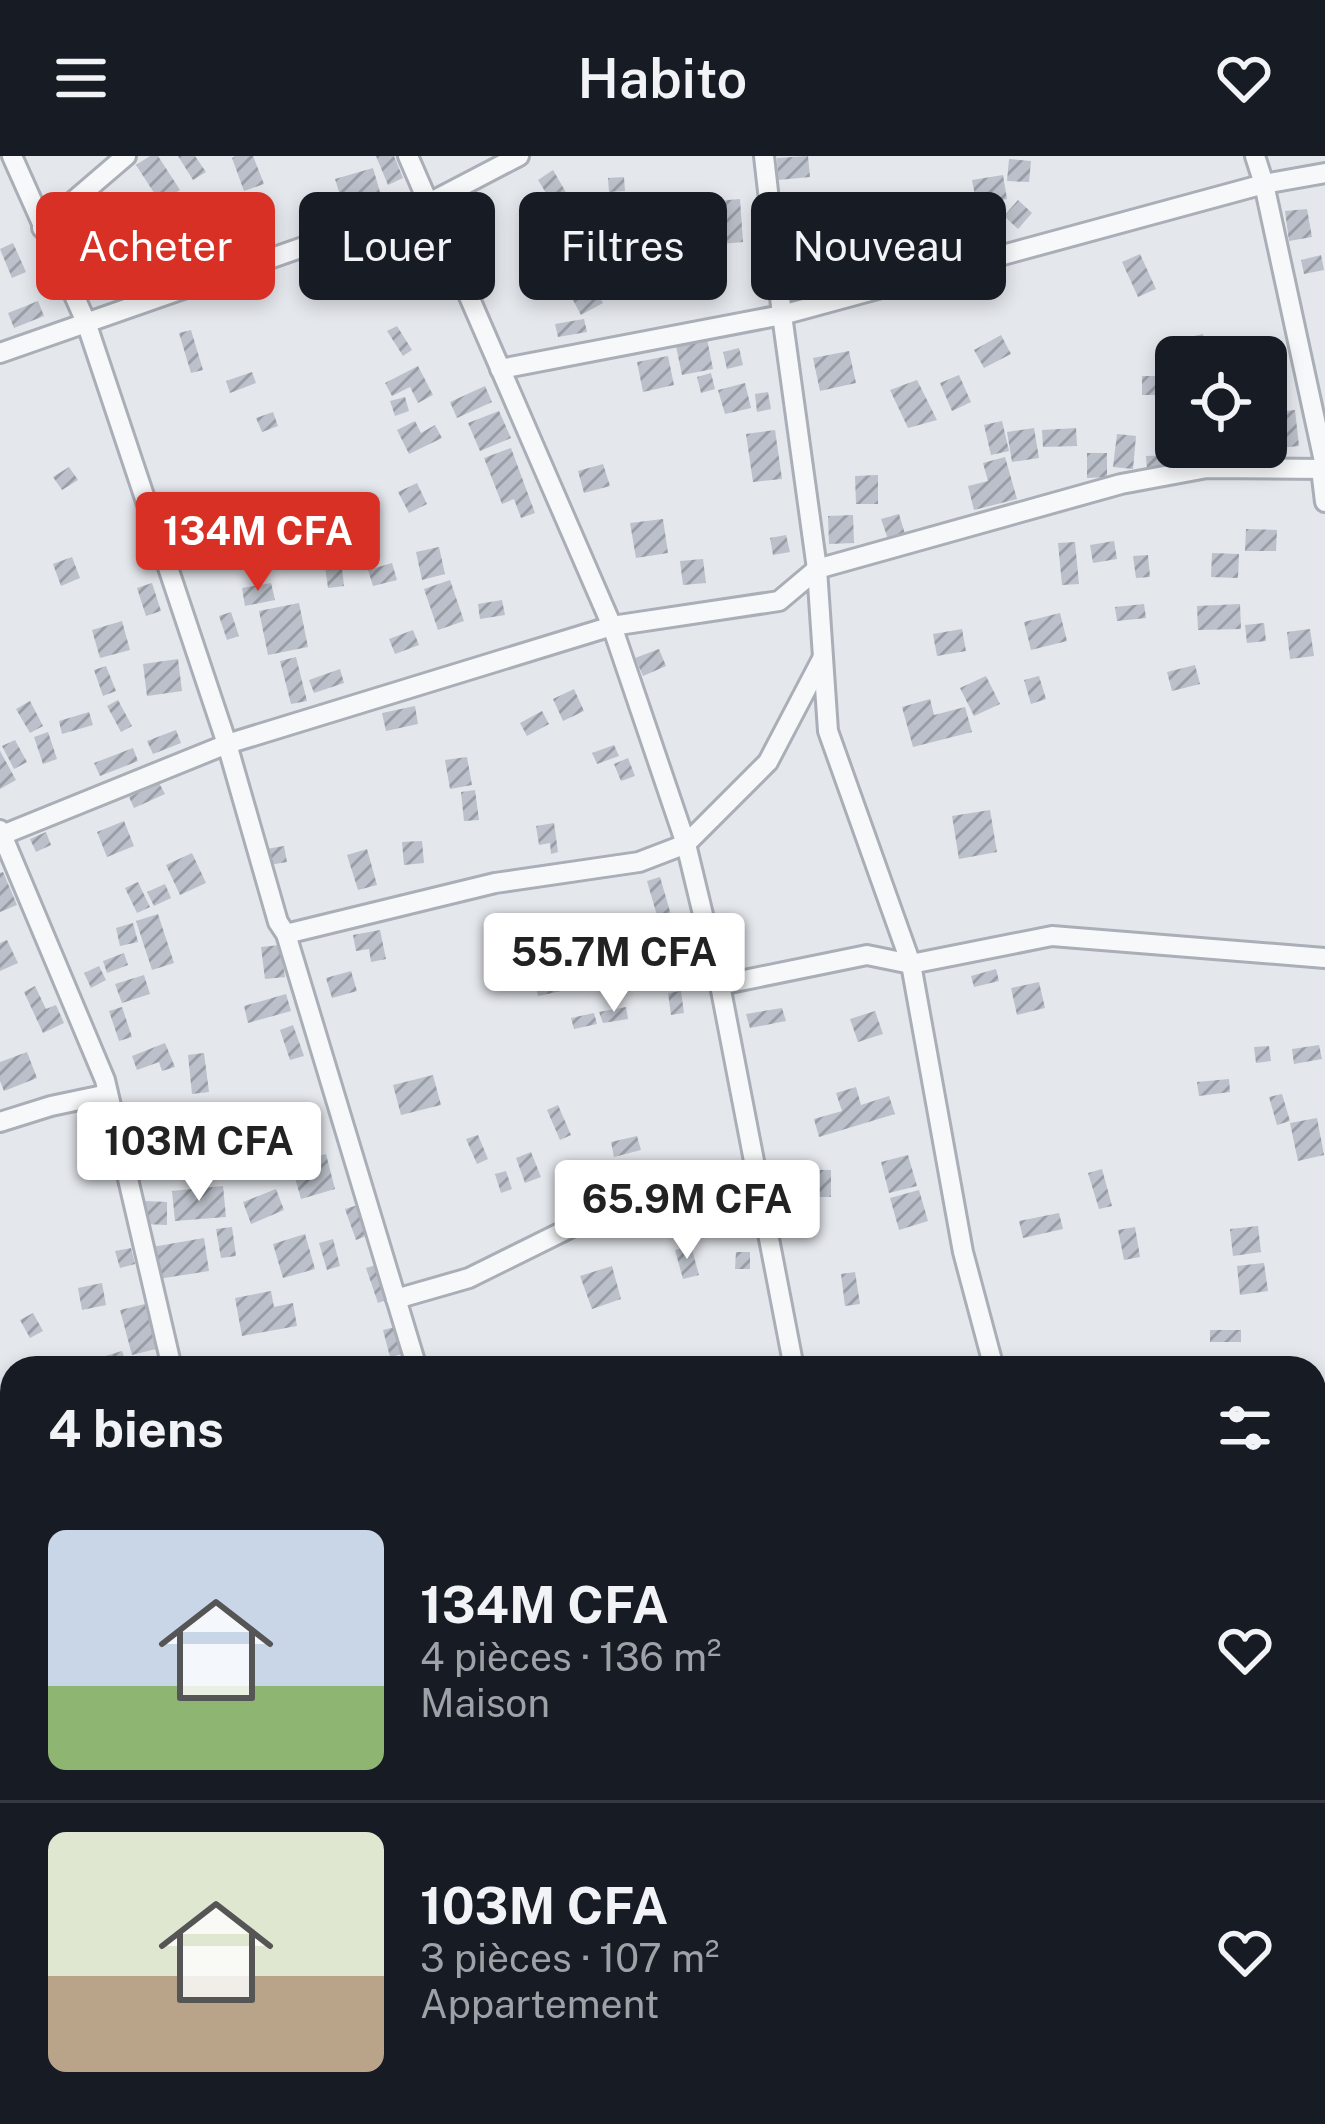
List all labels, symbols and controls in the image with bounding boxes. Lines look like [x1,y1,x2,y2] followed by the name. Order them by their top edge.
[48,45,114,111] icon: menu
[1211,45,1277,111] icon: heart
[578,47,747,110] text: Habito
[36,192,275,300] chip: Acheter
[299,192,495,300] chip: Louer
[519,192,727,300] chip: Filtres
[751,192,1006,300] chip: Nouveau
[1155,336,1287,468] map controls
[1155,336,1287,468] button: locate
[134,492,382,594] pin: 134M CFA
[163,508,353,554] text: 134M CFA
[477,913,751,1015] pin: 55.7M CFA
[511,929,717,975] text: 55.7M CFA
[75,1102,323,1204] pin: 103M CFA
[104,1118,294,1164] text: 103M CFA
[550,1160,824,1262] pin: 65.9M CFA
[582,1176,792,1222] text: 65.9M CFA
[1212,1395,1278,1461] icon: filters
[48,1399,224,1458] text: 4 biens
[420,1575,669,1634] text: 134M CFA
[144,1578,288,1722] icon: home
[1212,1617,1278,1683] icon: heart
[420,1634,721,1680] text: 4 pièces · 136 m²
[420,1680,550,1726] text: Maison
[420,1876,668,1935] text: 103M CFA
[144,1880,288,2024] icon: home
[1212,1919,1278,1985] icon: heart
[420,1935,719,1981] text: 3 pièces · 107 m²
[420,1981,660,2027] text: Appartement

